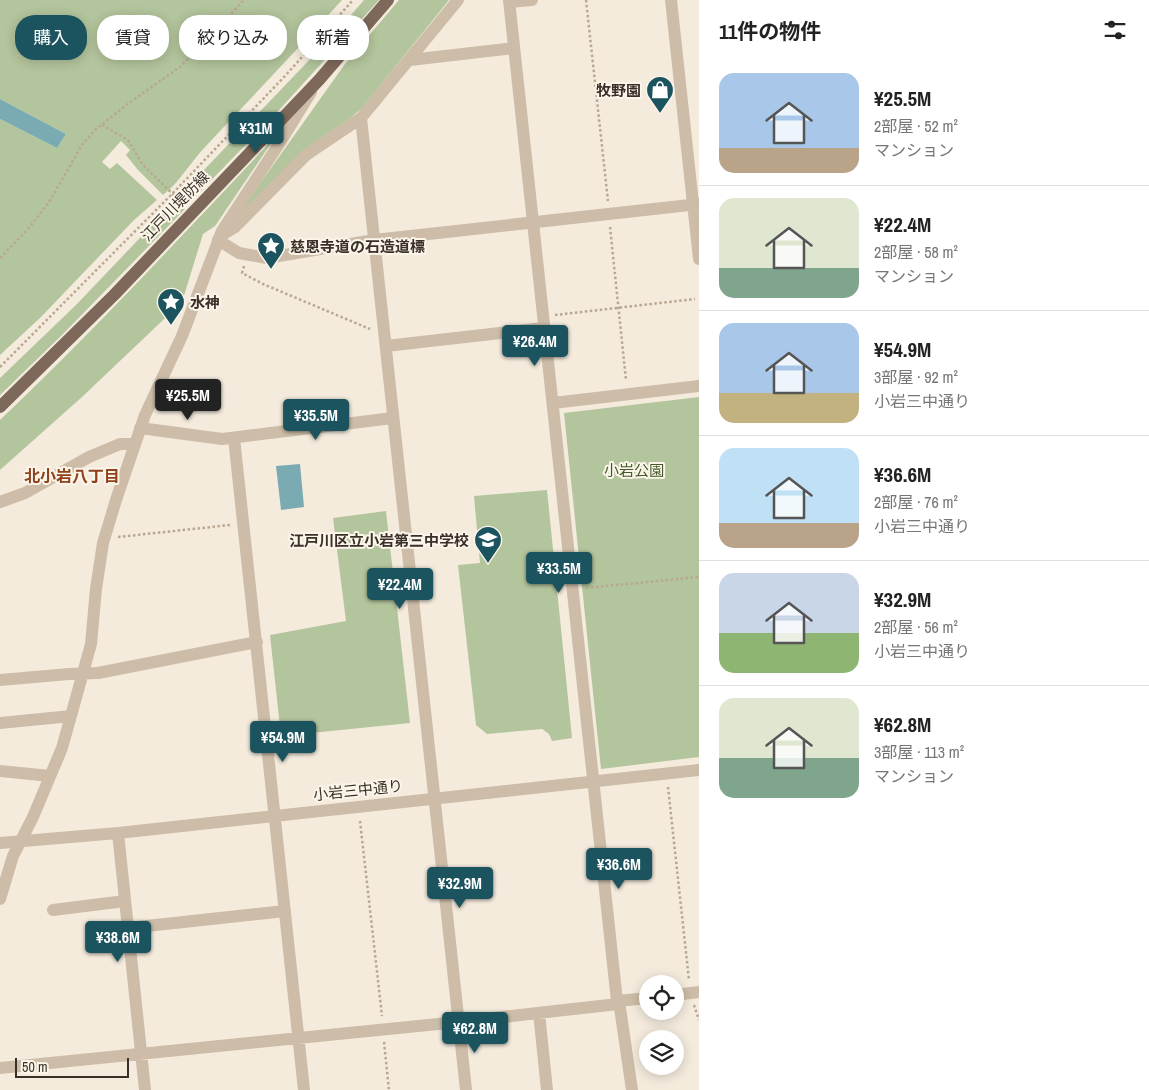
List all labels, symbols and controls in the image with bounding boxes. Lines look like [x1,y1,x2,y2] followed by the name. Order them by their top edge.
[15,15,87,60] chip: 購入
[97,15,169,60] chip: 賃貸
[179,15,287,60] chip: 絞り込み
[297,15,369,60] chip: 新着
[1101,16,1129,44] icon: filters
[719,17,821,46] text: 11件の物件
[645,75,675,114] shop icon: 牧野園
[596,80,641,101] place label: 牧野園
[874,84,931,113] text: ¥25.5M
[759,93,819,153] icon: home
[226,112,286,154] pin: ¥31M
[874,115,958,137] text: 2部屋 · 52 m²
[240,117,272,139] text: ¥31M
[874,139,954,161] text: マンション
[136,166,214,246] street label: 江戸川堤防線
[874,210,931,239] text: ¥22.4M
[759,218,819,278] icon: home
[256,231,286,270] place icon: 慈恩寺道の石造道標
[290,236,425,257] place label: 慈恩寺道の石造道標
[874,241,958,263] text: 2部屋 · 58 m²
[874,265,954,287] text: マンション
[156,287,186,326] place icon: 水神
[190,292,220,313] place label: 水神
[494,324,576,367] pin: ¥26.4M
[513,330,557,352] text: ¥26.4M
[874,335,931,364] text: ¥54.9M
[759,343,819,403] icon: home
[874,366,958,388] text: 3部屋 · 92 m²
[147,378,229,421] pin: ¥25.5M
[166,384,210,406] text: ¥25.5M
[874,390,970,412] text: 小岩三中通り
[275,398,357,441] pin: ¥35.5M
[294,404,338,426] text: ¥35.5M
[604,460,664,481] park label: 小岩公園
[874,460,931,489] text: ¥36.6M
[24,465,120,487] district label: 北小岩八丁目
[759,468,819,528] icon: home
[874,491,958,513] text: 2部屋 · 76 m²
[874,515,970,537] text: 小岩三中通り
[473,525,503,564] school or university icon: 江戸川区立小岩第三中学校
[289,530,469,551] place label: 江戸川区立小岩第三中学校
[518,552,600,594] pin: ¥33.5M
[537,557,581,579] text: ¥33.5M
[359,568,441,610] pin: ¥22.4M
[378,573,422,595] text: ¥22.4M
[874,585,931,614] text: ¥32.9M
[759,593,819,653] icon: home
[874,616,958,638] text: 2部屋 · 56 m²
[874,640,970,662] text: 小岩三中通り
[874,710,931,739] text: ¥62.8M
[759,718,819,778] icon: home
[242,720,324,763] pin: ¥54.9M
[261,726,305,748] text: ¥54.9M
[874,741,964,763] text: 3部屋 · 113 m²
[874,765,954,787] text: マンション
[312,775,404,805] street label: 小岩三中通り
[578,848,660,890] pin: ¥36.6M
[597,853,641,875] text: ¥36.6M
[419,866,501,909] pin: ¥32.9M
[438,872,482,894] text: ¥32.9M
[77,920,159,963] pin: ¥38.6M
[96,926,140,948] text: ¥38.6M
[639,975,684,1075] map controls
[639,975,684,1020] button: locate
[434,1012,516,1054] pin: ¥62.8M
[453,1017,497,1039] text: ¥62.8M
[639,1030,684,1075] button: layers
[15,1055,129,1078] scale bar
[22,1058,48,1076] text: 50 m

